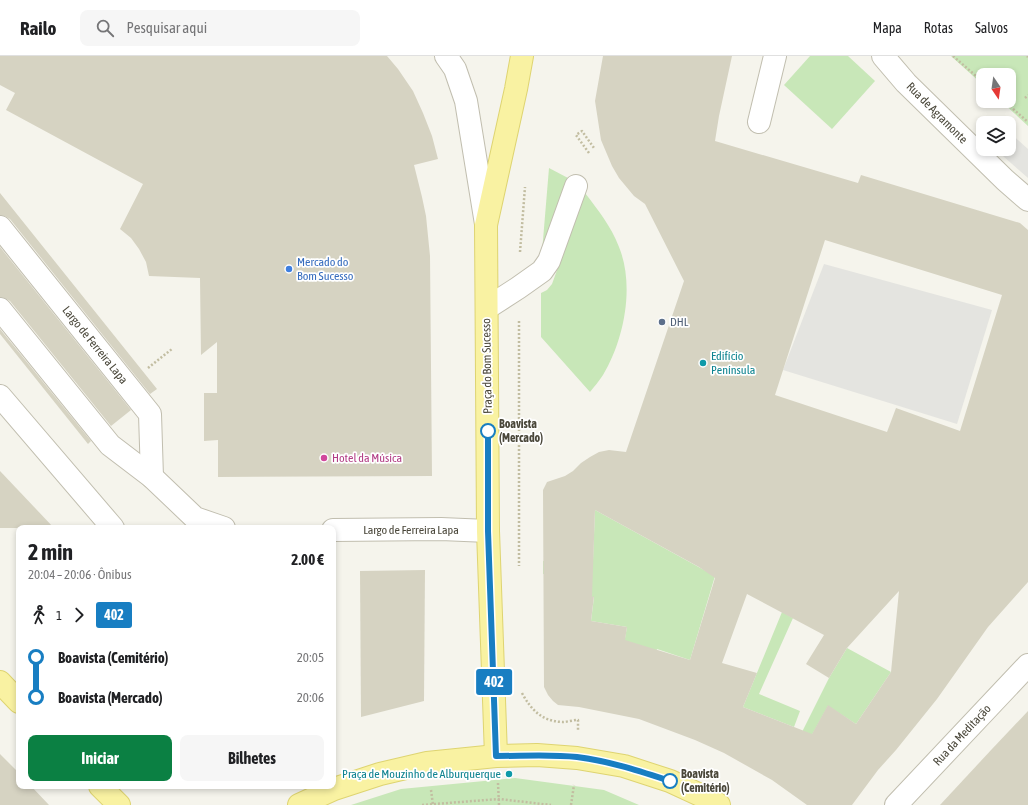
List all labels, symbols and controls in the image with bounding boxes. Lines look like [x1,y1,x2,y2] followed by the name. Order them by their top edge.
[80,10,360,46] search box
[20,17,56,39] text: Railo
[94,17,116,39] icon: search
[126,19,207,36] text: Pesquisar aqui
[873,20,902,36] text: Mapa
[924,20,953,36] text: Rotas
[975,20,1008,36] text: Salvos
[976,68,1016,108] north arrow
[976,68,1016,156] map controls
[904,80,970,146] street label: Rua de Agramonte
[976,116,1016,156] button: layers
[297,255,354,283] place label: Mercado do Bom Sucesso
[284,264,294,274] marker: Mercado do Bom Sucesso
[59,303,131,387] street label: Largo de Ferreira Lapa
[670,315,689,329] place label: DHL
[657,317,667,327] marker: DHL
[479,318,495,414] street label: Praça do Bom Sucesso
[711,349,755,377] place label: Edifício Península
[698,358,708,368] marker: Edifício Península
[499,417,543,445] place label: Boavista (Mercado)
[480,423,496,439] marker: Boavista (Mercado)
[332,451,402,465] place label: Hotel da Música
[319,453,329,463] marker: Hotel da Música
[363,523,459,537] street label: Largo de Ferreira Lapa
[28,539,73,565] text: 2 min
[291,551,324,568] text: 2.00 €
[28,567,132,582] text: 20:04 – 20:06 · Ônibus
[28,604,50,626] icon: walk
[68,604,90,626] icon: forward
[104,607,124,623] text: 402
[56,608,62,623] text: 1
[58,649,168,666] text: Boavista (Cemitério)
[297,650,324,665] text: 20:05
[471,669,517,695] line badge: 402
[484,674,504,690] text: 402
[58,689,163,706] text: Boavista (Mercado)
[297,690,324,705] text: 20:06
[930,701,994,768] street label: Rua da Meditação
[28,735,172,781] button: Iniciar
[180,735,324,781] button: Bilhetes
[342,767,501,781] place label: Praça de Mouzinho de Alburquerque
[681,767,730,795] place label: Boavista (Cemitério)
[504,769,514,779] marker: Praça de Mouzinho de Alburquerque
[662,773,678,789] marker: Boavista (Cemitério)

